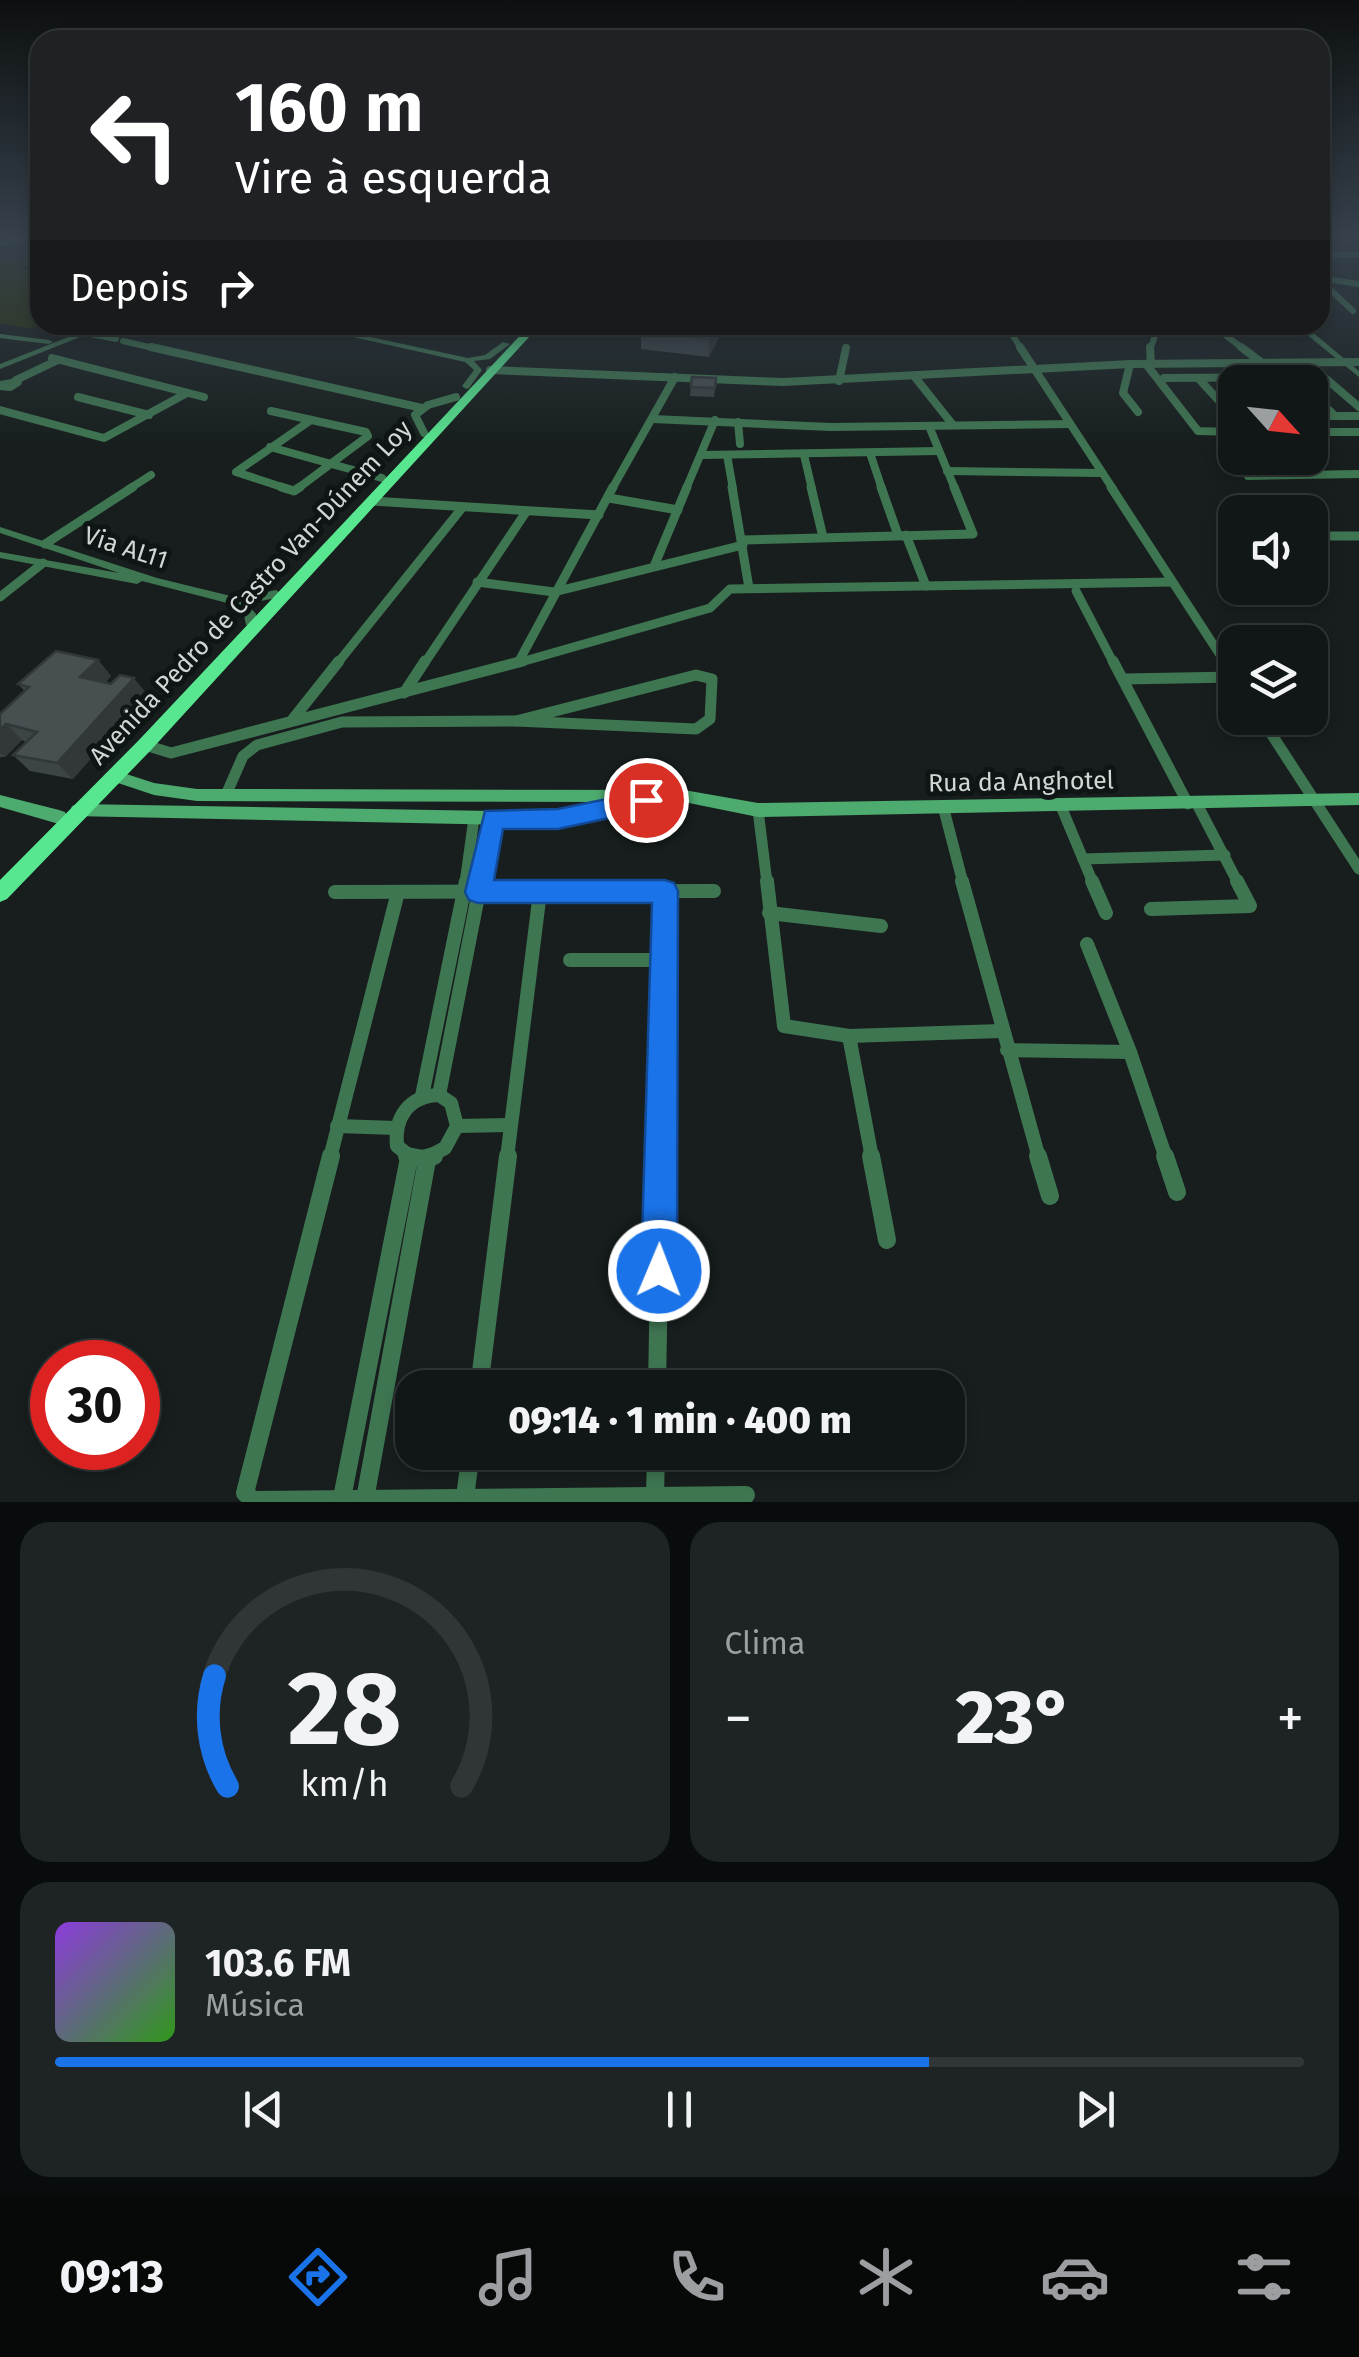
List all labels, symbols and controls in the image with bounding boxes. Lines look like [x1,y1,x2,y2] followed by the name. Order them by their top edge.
[235,66,424,150] text: 160 m
[70,70,200,200] icon: left
[235,151,552,205] text: Vire à esquerda
[208,260,263,315] icon: right
[70,265,188,311] text: Depois
[1218,365,1328,475] north arrow
[1218,365,1328,735] map controls
[83,414,419,771] street label: Avenida Pedro de Castro Van-Dúnem Loy
[1218,495,1328,605] button: sound
[80,520,171,576] street label: Via AL11
[1218,625,1328,735] button: layers
[604,758,689,843] pin
[928,765,1114,799] street label: Rua da Anghotel
[619,773,674,828] icon: arrive
[607,1219,711,1323] position arrow
[30,1340,160,1470] speed limit sign: 30
[508,1397,852,1443] text: 09:14 · 1 min · 400 m
[725,1624,805,1662] text: Clima
[288,1647,402,1772] text: 28
[956,1673,1073,1763] text: 23°
[725,1686,752,1752] text: −
[1277,1686,1304,1752] text: +
[301,1763,389,1805] text: km/h
[205,1940,351,1986] text: 103.6 FM
[205,1986,305,2024] text: Música
[236,2082,291,2137] icon: previous
[652,2082,707,2137] icon: pause
[1068,2082,1123,2137] icon: next
[283,2242,353,2312] icon: directions
[473,2242,543,2312] icon: music
[662,2242,732,2312] icon: phone
[851,2242,921,2312] icon: climate
[1040,2242,1110,2312] icon: car
[1229,2242,1299,2312] icon: filters
[60,2250,164,2304] text: 09:13

